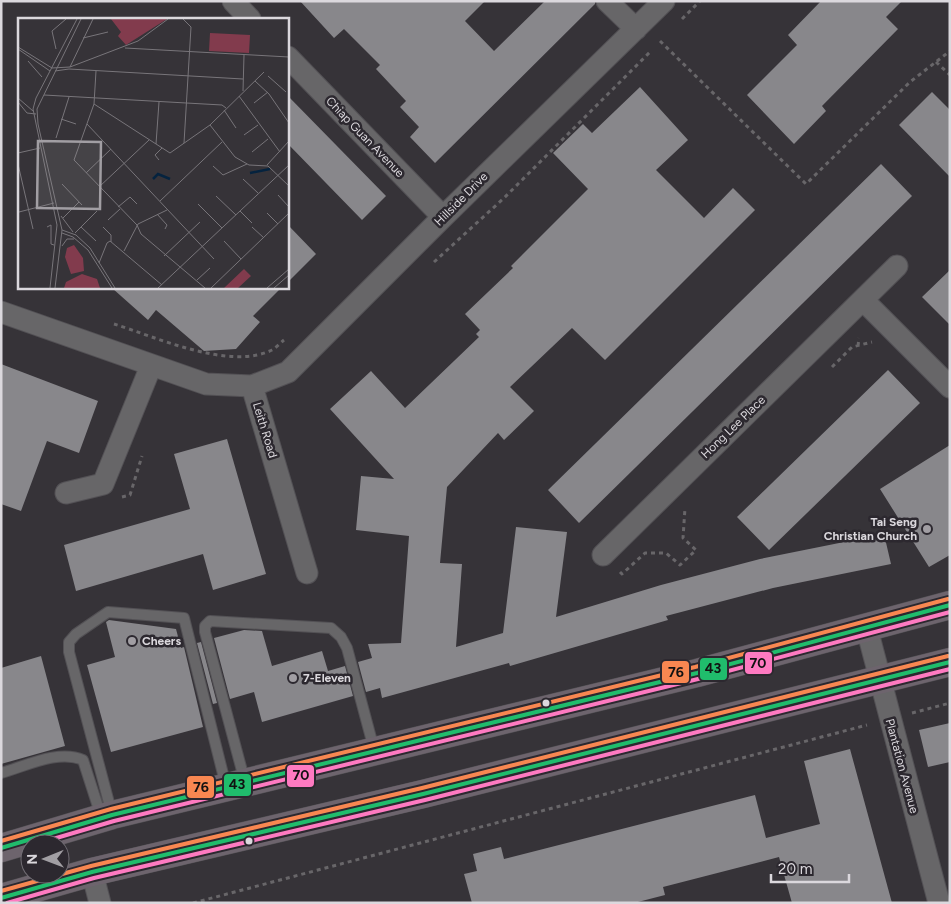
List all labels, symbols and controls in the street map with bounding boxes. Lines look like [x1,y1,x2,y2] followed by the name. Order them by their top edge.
[18,18,289,289] inset map
[323,94,407,180] street label: Chiap Guan Avenue
[431,169,491,229] street label: Hillside Drive
[698,393,768,461] street label: Hong Lee Place
[250,401,280,459] street label: Leith Road
[824,515,917,543] place label: Tai Seng Christian Church
[921,523,933,535] marker: Tai Seng Christian Church
[142,634,181,648] place label: Cheers
[126,635,138,647] marker: Cheers
[744,651,773,675] line badge: 70
[750,655,766,672] text: 70
[699,657,728,681] line badge: 43
[661,660,690,684] line badge: 76
[705,660,722,677] text: 43
[668,664,684,681] text: 76
[303,671,351,685] place label: 7-Eleven
[287,672,299,684] marker: 7-Eleven
[541,698,551,708] unlabelled marker
[883,717,921,815] street label: Plantation Avenue
[286,764,315,788] line badge: 70
[293,767,309,784] text: 70
[223,773,252,797] line badge: 43
[186,775,215,799] line badge: 76
[229,776,246,793] text: 43
[193,779,209,796] text: 76
[20,834,70,884] north arrow
[244,836,254,846] unlabelled marker
[771,852,848,884] scale bar
[24,854,41,865] text: N
[778,860,812,878] text: 20 m

